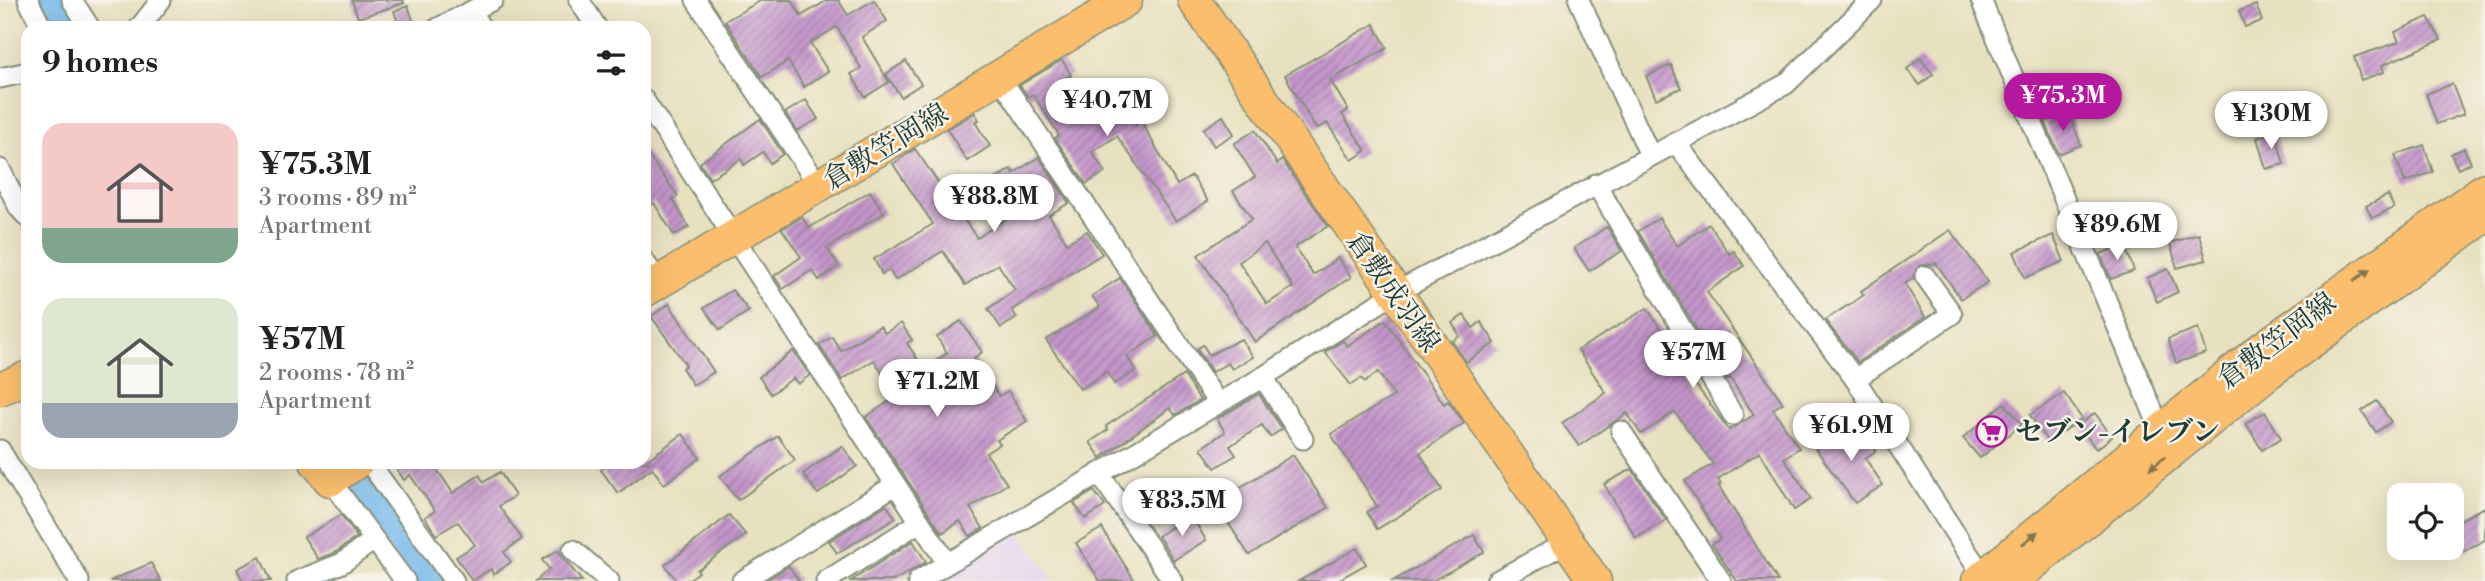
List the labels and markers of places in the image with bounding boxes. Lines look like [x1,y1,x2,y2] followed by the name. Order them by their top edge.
[2006,74,2120,133] pin: ¥75.3M
[1050,78,1164,138] pin: ¥40.7M
[2222,92,2320,151] pin: ¥130M
[937,174,1051,234] pin: ¥88.8M
[2060,202,2174,262] pin: ¥89.6M
[1652,330,1734,390] pin: ¥57M
[880,360,994,419] pin: ¥71.2M
[1794,404,1908,463] pin: ¥61.9M
[1975,414,2009,448] supermarket icon: セブン-イレブン
[2015,415,2220,450] place label: セブン-イレブン
[1125,478,1239,538] pin: ¥83.5M

